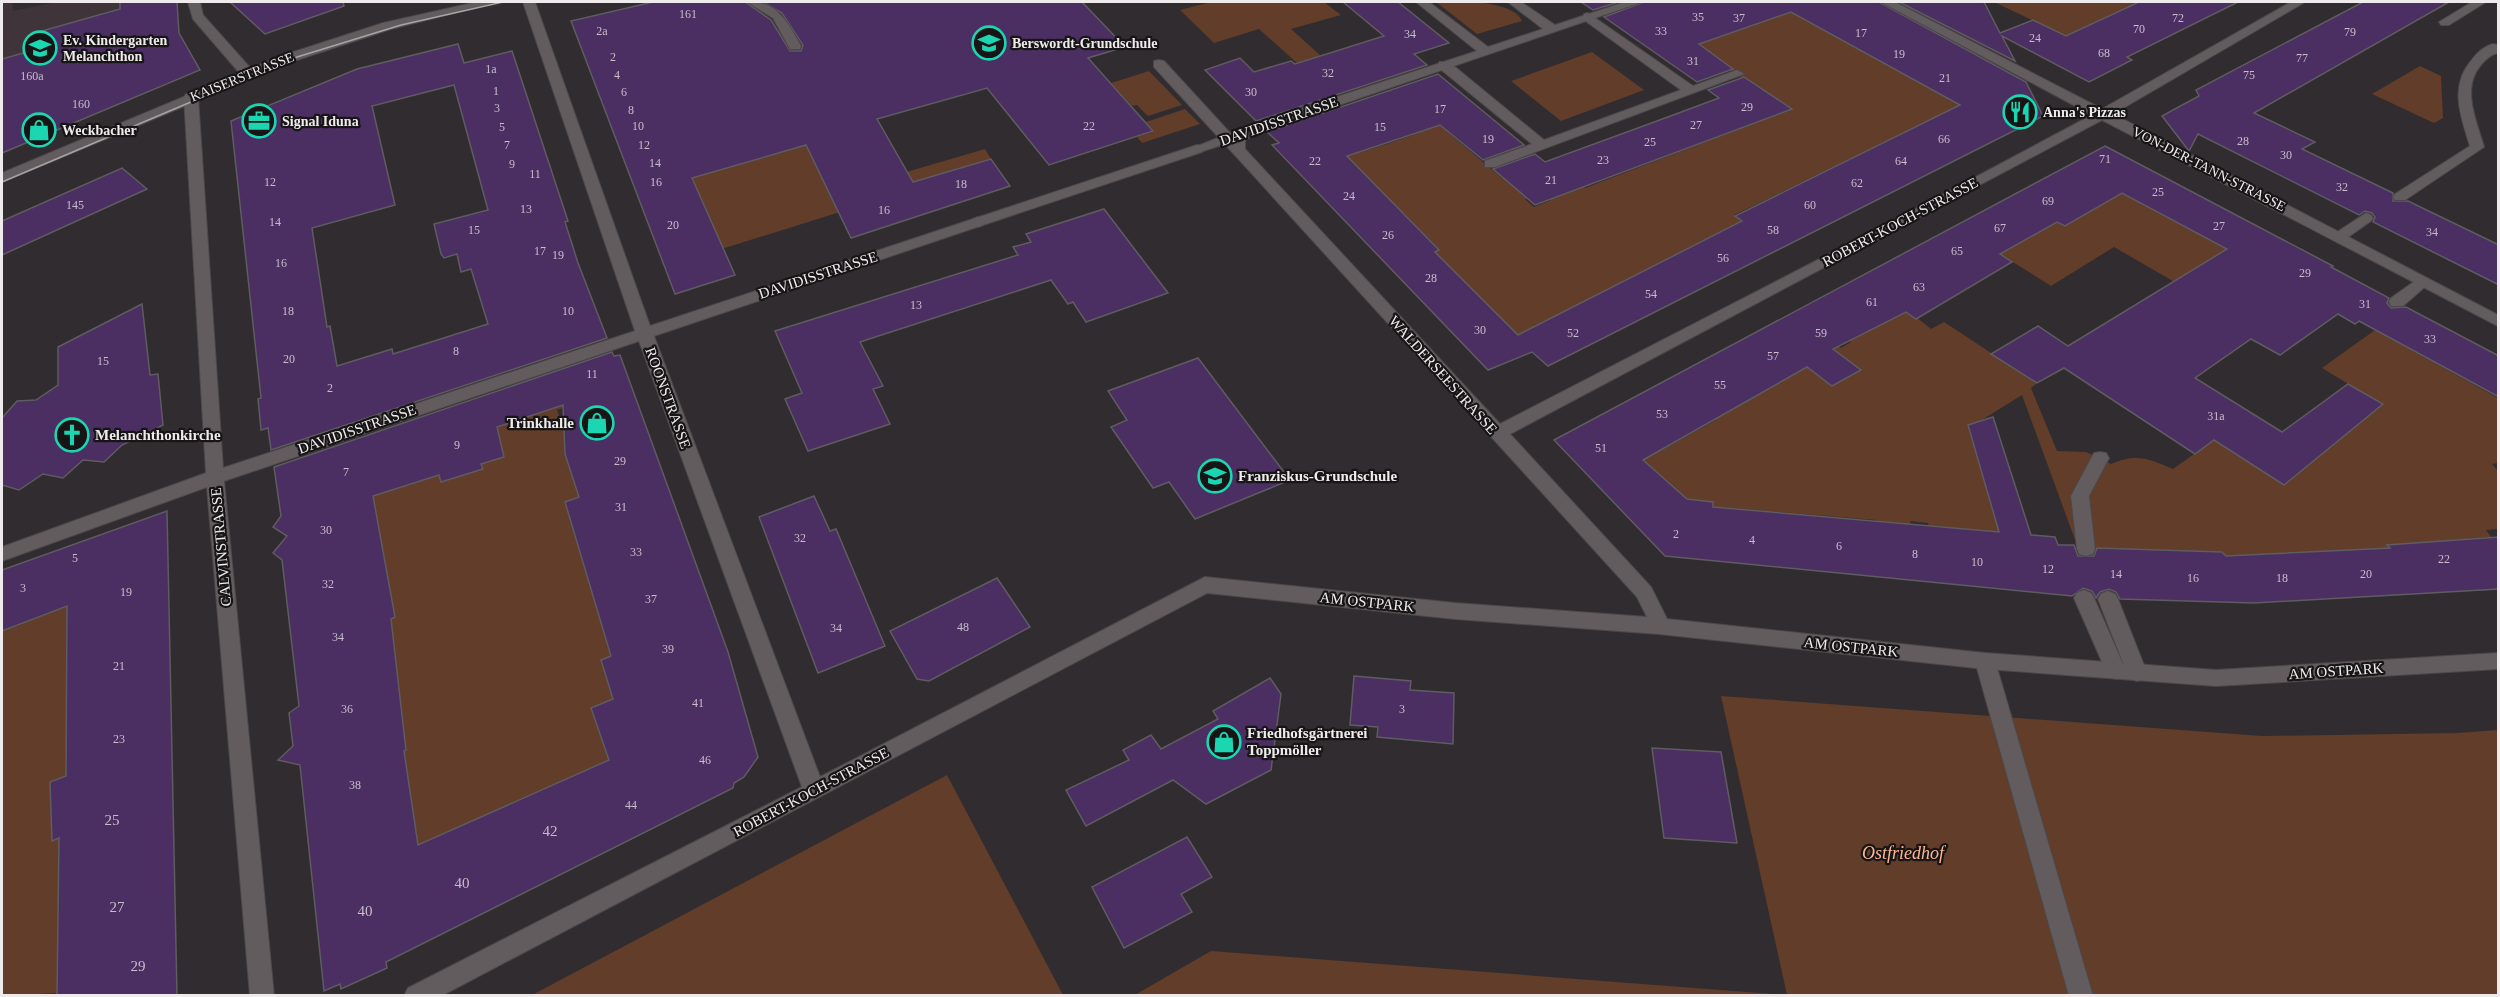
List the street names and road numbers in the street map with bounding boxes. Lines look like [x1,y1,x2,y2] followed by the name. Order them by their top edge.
[188,49,296,105] street label: KAISERSTRASSE
[1218,93,1340,149] street label: DAVIDISSTRASSE
[2130,124,2288,214] street label: VON-DER-TANN-STRASSE
[1820,174,1980,270] street label: ROBERT-KOCH-STRASSE
[757,248,879,302] street label: DAVIDISSTRASSE
[1386,313,1500,437] street label: WALDERSEESTRASSE
[642,345,694,451] street label: ROONSTRASSE
[296,401,418,457] street label: DAVIDISSTRASSE
[208,487,234,607] street label: CALVINSTRASSE
[1319,589,1415,615] street label: AM OSTPARK
[1803,634,1899,660] street label: AM OSTPARK
[2288,660,2384,682] street label: AM OSTPARK
[731,744,891,840] street label: ROBERT-KOCH-STRASSE

